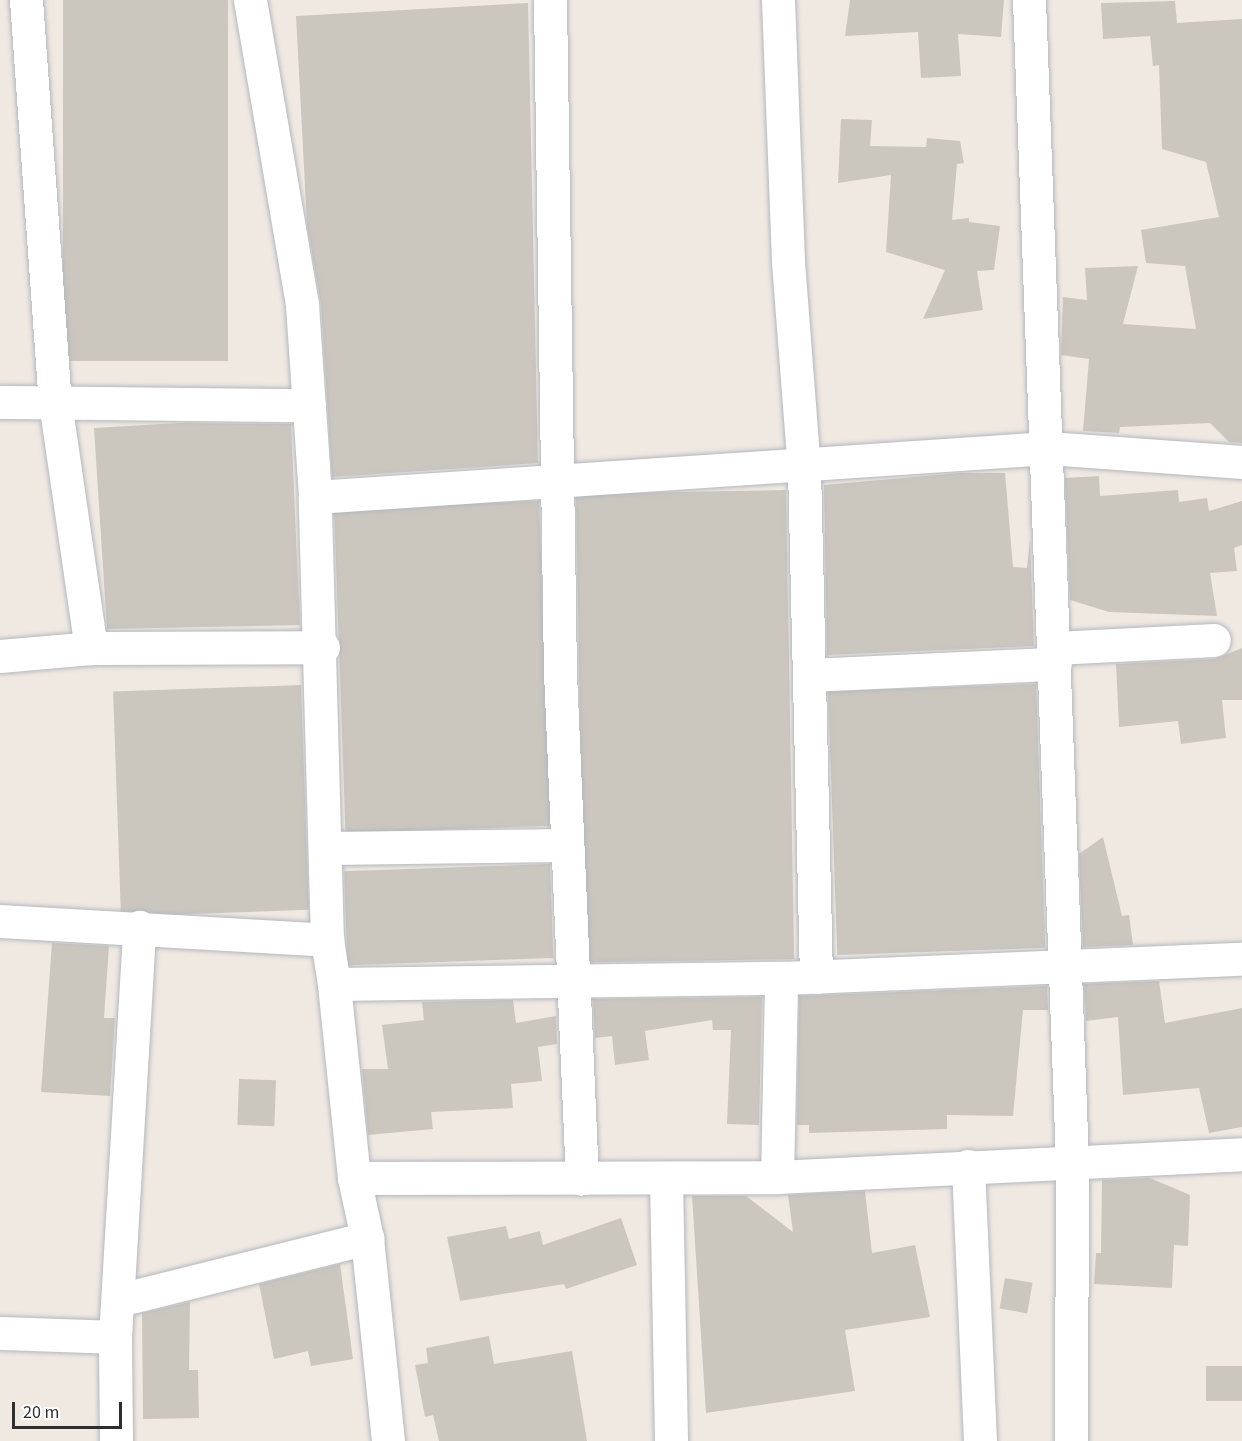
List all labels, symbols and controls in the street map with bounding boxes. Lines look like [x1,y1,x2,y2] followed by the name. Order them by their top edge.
[15,1390,124,1428] scale bar
[23,1400,59,1425] text: 20 m

